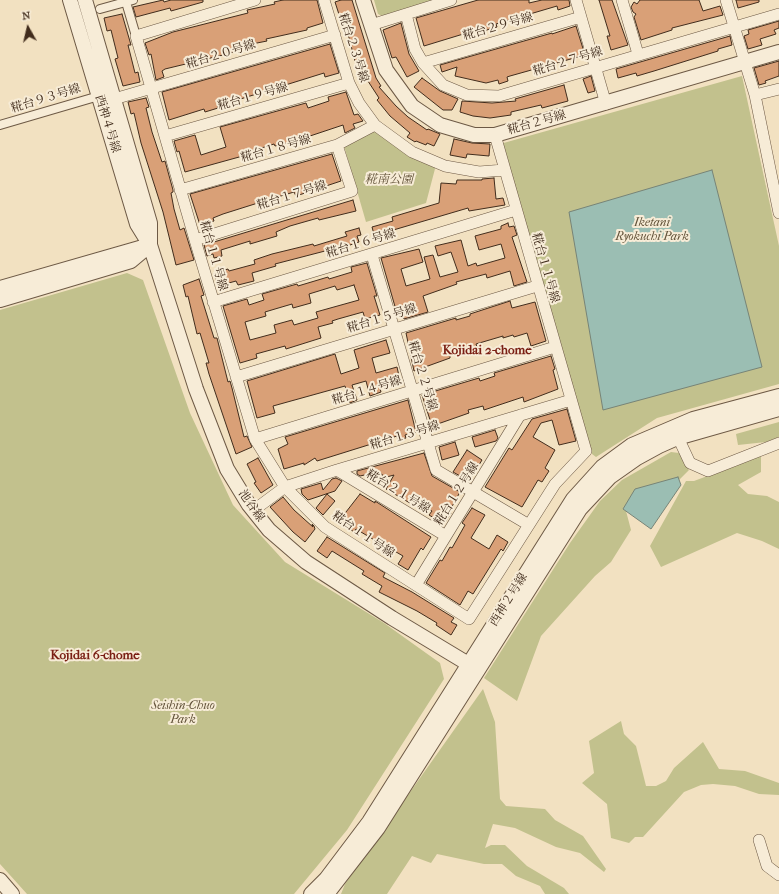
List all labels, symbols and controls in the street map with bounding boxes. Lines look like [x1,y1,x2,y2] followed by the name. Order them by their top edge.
[8,8,48,48] north arrow
[21,9,31,23] text: N
[461,10,535,44] street label: 糀台２９号線
[335,12,371,84] street label: 糀台２３号線
[184,38,258,72] street label: 糀台２０号線
[531,45,605,79] street label: 糀台２７号線
[216,80,290,114] street label: 糀台１９号線
[9,82,83,116] street label: 糀台９３号線
[91,93,123,155] street label: 西神４号線
[506,108,568,138] street label: 糀台２号線
[239,132,313,166] street label: 糀台１８号線
[365,173,413,187] park label: 糀南公園
[255,179,329,213] street label: 糀台１７号線
[615,216,689,244] park label: Iketani Ryokuchi Park
[196,219,230,293] street label: 糀台１１号線
[324,227,398,261] street label: 糀台１６号線
[528,231,562,305] street label: 糀台１１号線
[345,302,419,336] street label: 糀台１５号線
[405,339,439,413] street label: 糀台２２号線
[442,343,532,359] district label: Kojidai 2-chome
[330,374,404,408] street label: 糀台１４号線
[368,419,442,453] street label: 糀台１３号線
[432,460,482,528] street label: 糀台１２号線
[363,467,433,517] street label: 糀台２１号線
[235,487,267,525] street label: 池谷線
[329,509,397,561] street label: 糀台１１号線
[487,571,531,629] street label: 西神２号線
[50,648,140,664] district label: Kojidai 6-chome
[151,699,215,727] park label: Seishin-Chuo Park

